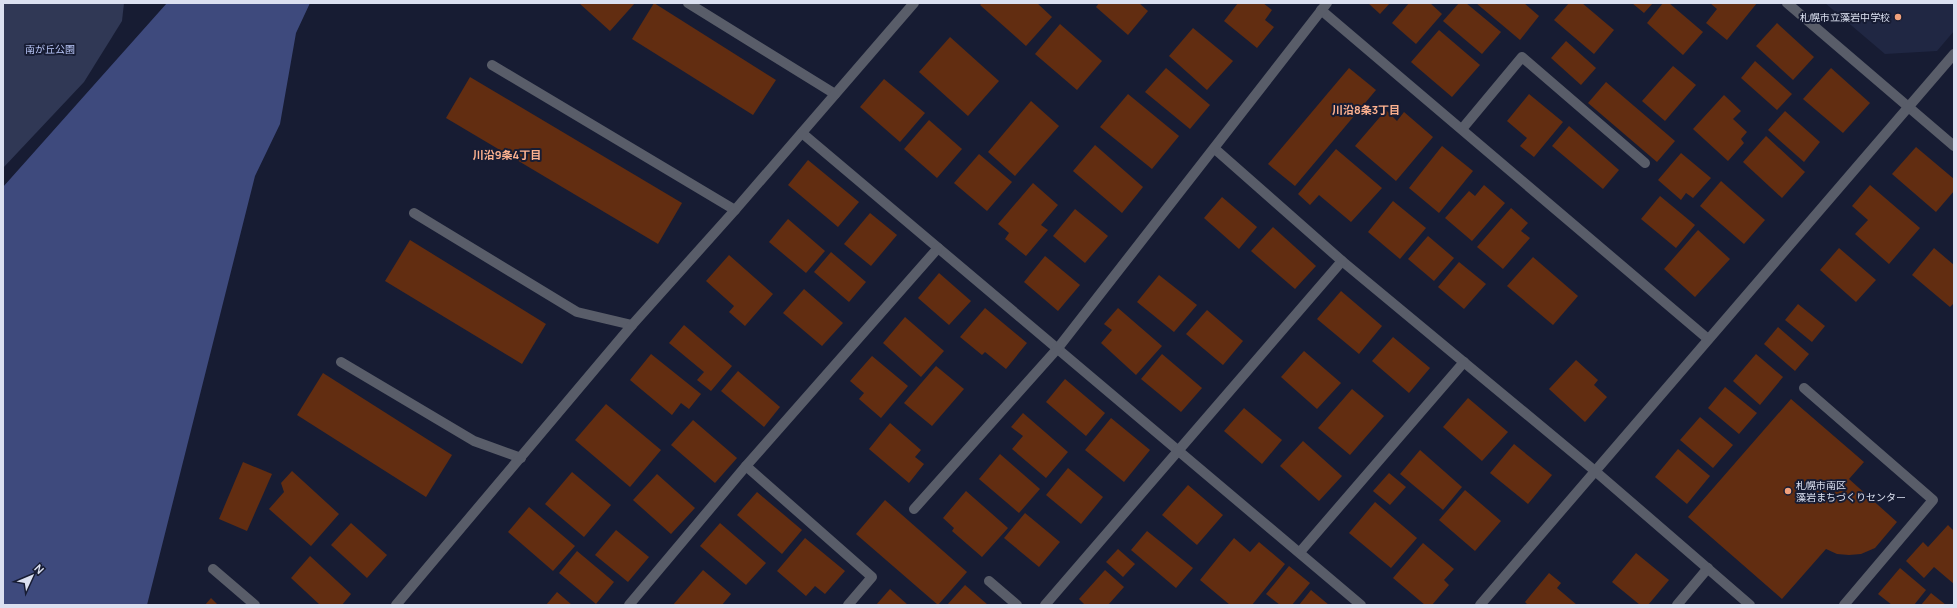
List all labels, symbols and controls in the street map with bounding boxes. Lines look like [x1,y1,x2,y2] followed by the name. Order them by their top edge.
[1800,10,1890,24] place label: 札幌市立藻岩中学校
[1893,12,1903,22] marker: 札幌市立藻岩中学校
[25,42,75,56] park label: 南が丘公園
[1332,102,1400,117] district label: 川沿8条3丁目
[473,147,541,162] district label: 川沿9条4丁目
[1796,478,1906,504] place label: 札幌市南区 藻岩まちづくりセンター
[1783,486,1793,496] marker: 札幌市南区 藻岩まちづくりセンター
[12,556,52,596] north arrow
[31,561,48,577] text: N

